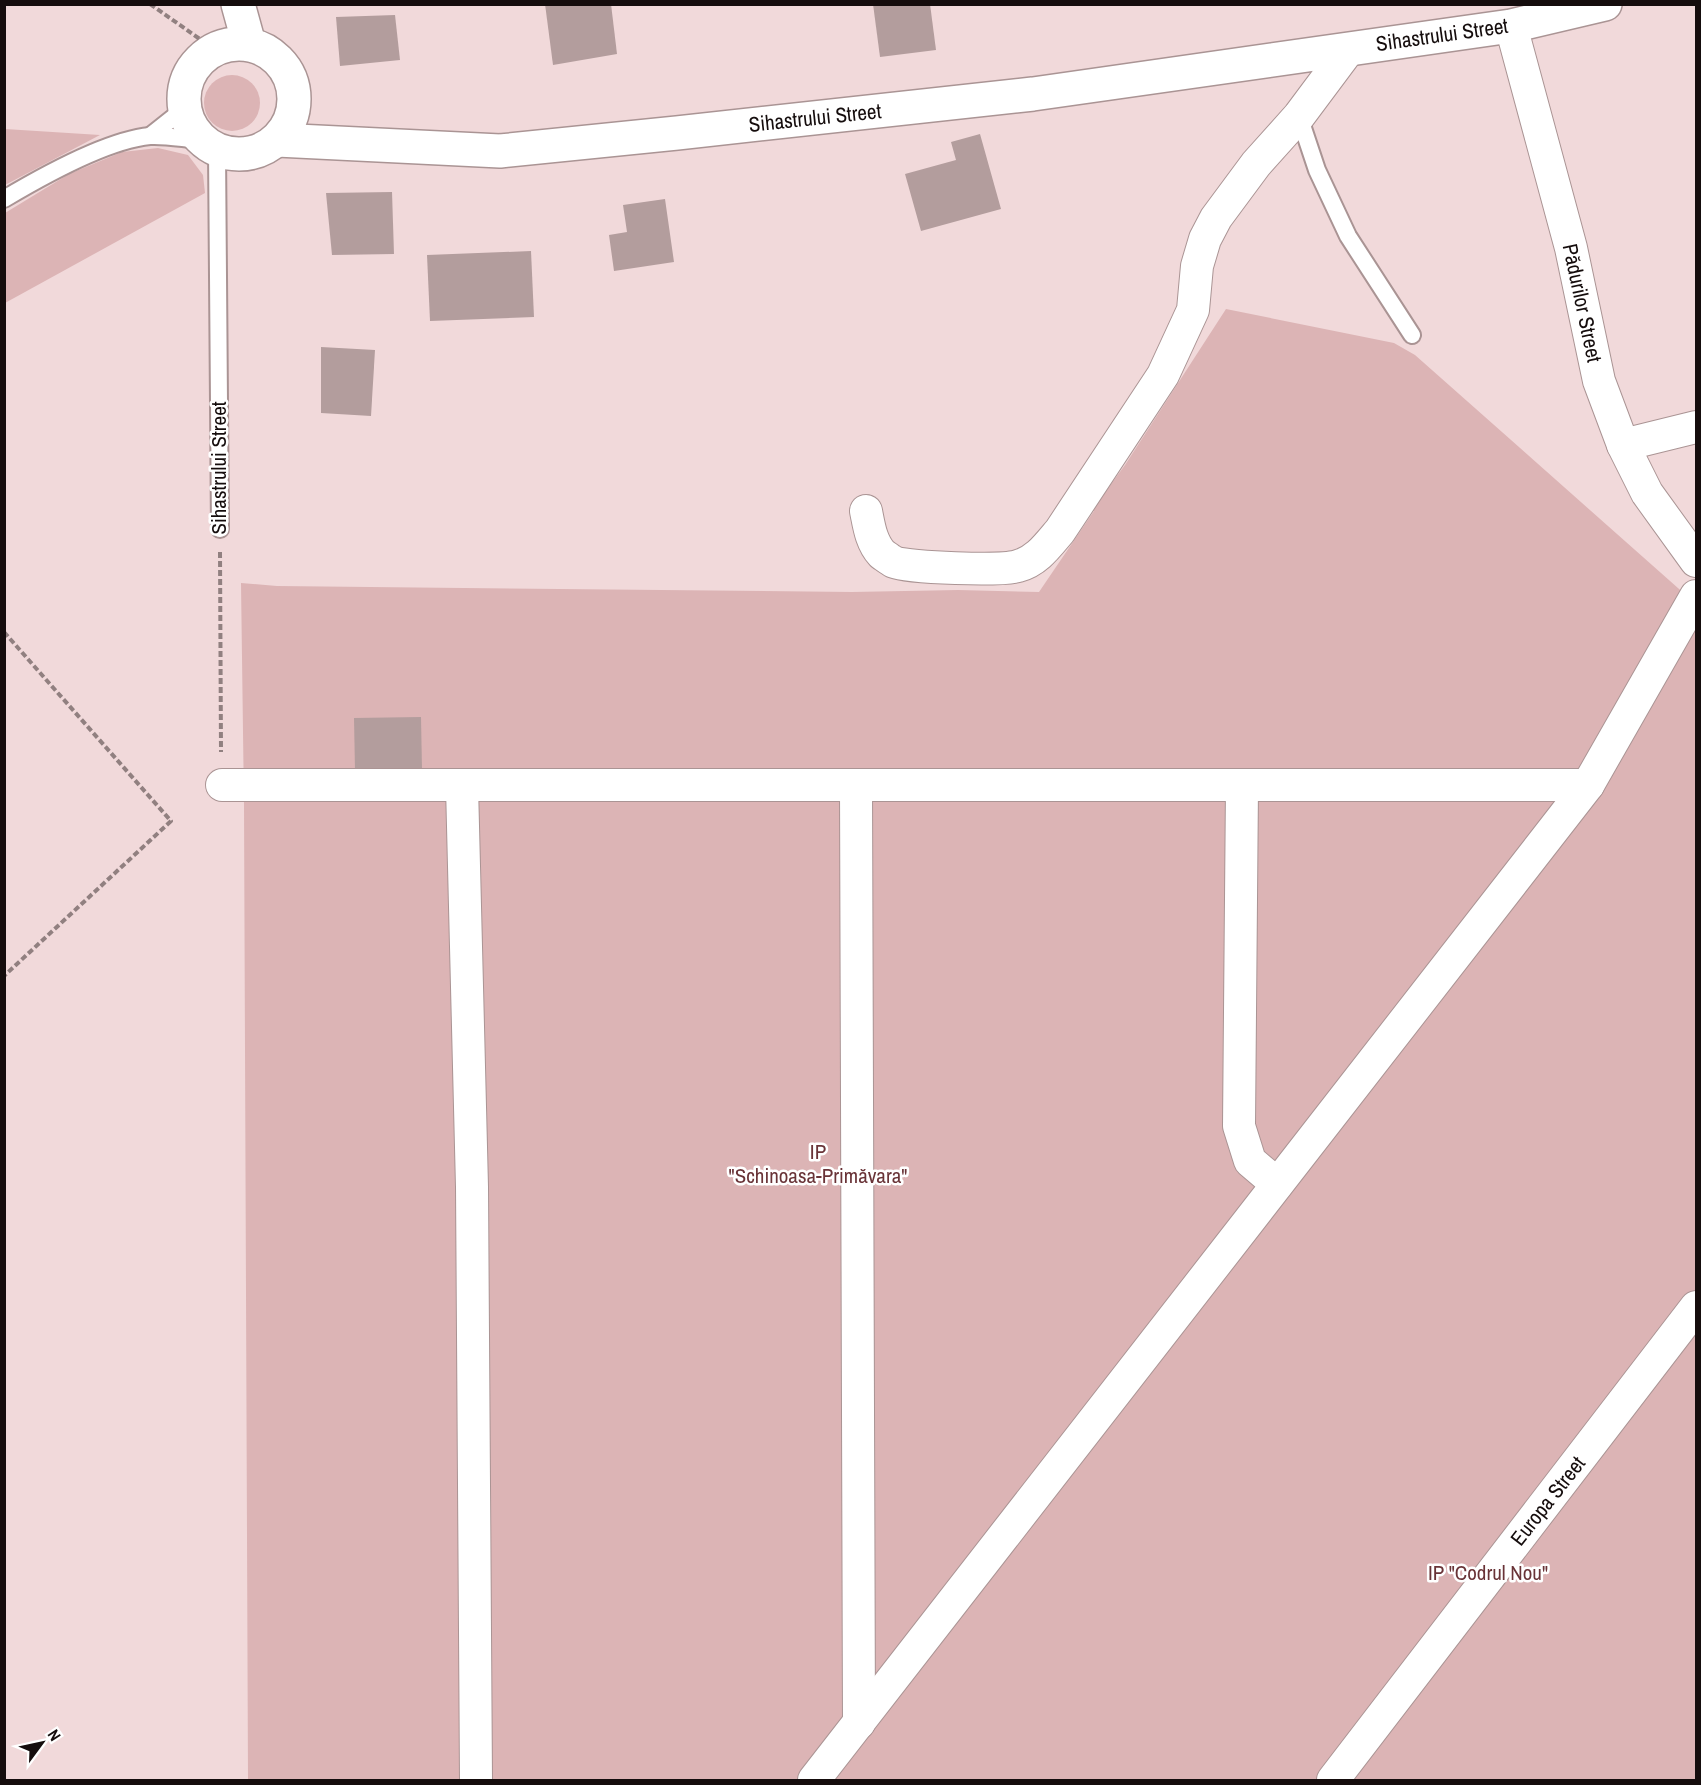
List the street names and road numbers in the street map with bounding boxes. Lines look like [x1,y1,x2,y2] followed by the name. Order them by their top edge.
[1374,11,1510,58] street label: Sihastrului Street
[747,96,883,139] street label: Sihastrului Street
[1556,241,1609,365] street label: Pădurilor Street
[204,401,233,535] street label: Sihastrului Street
[1503,1450,1592,1551] street label: Europa Street

